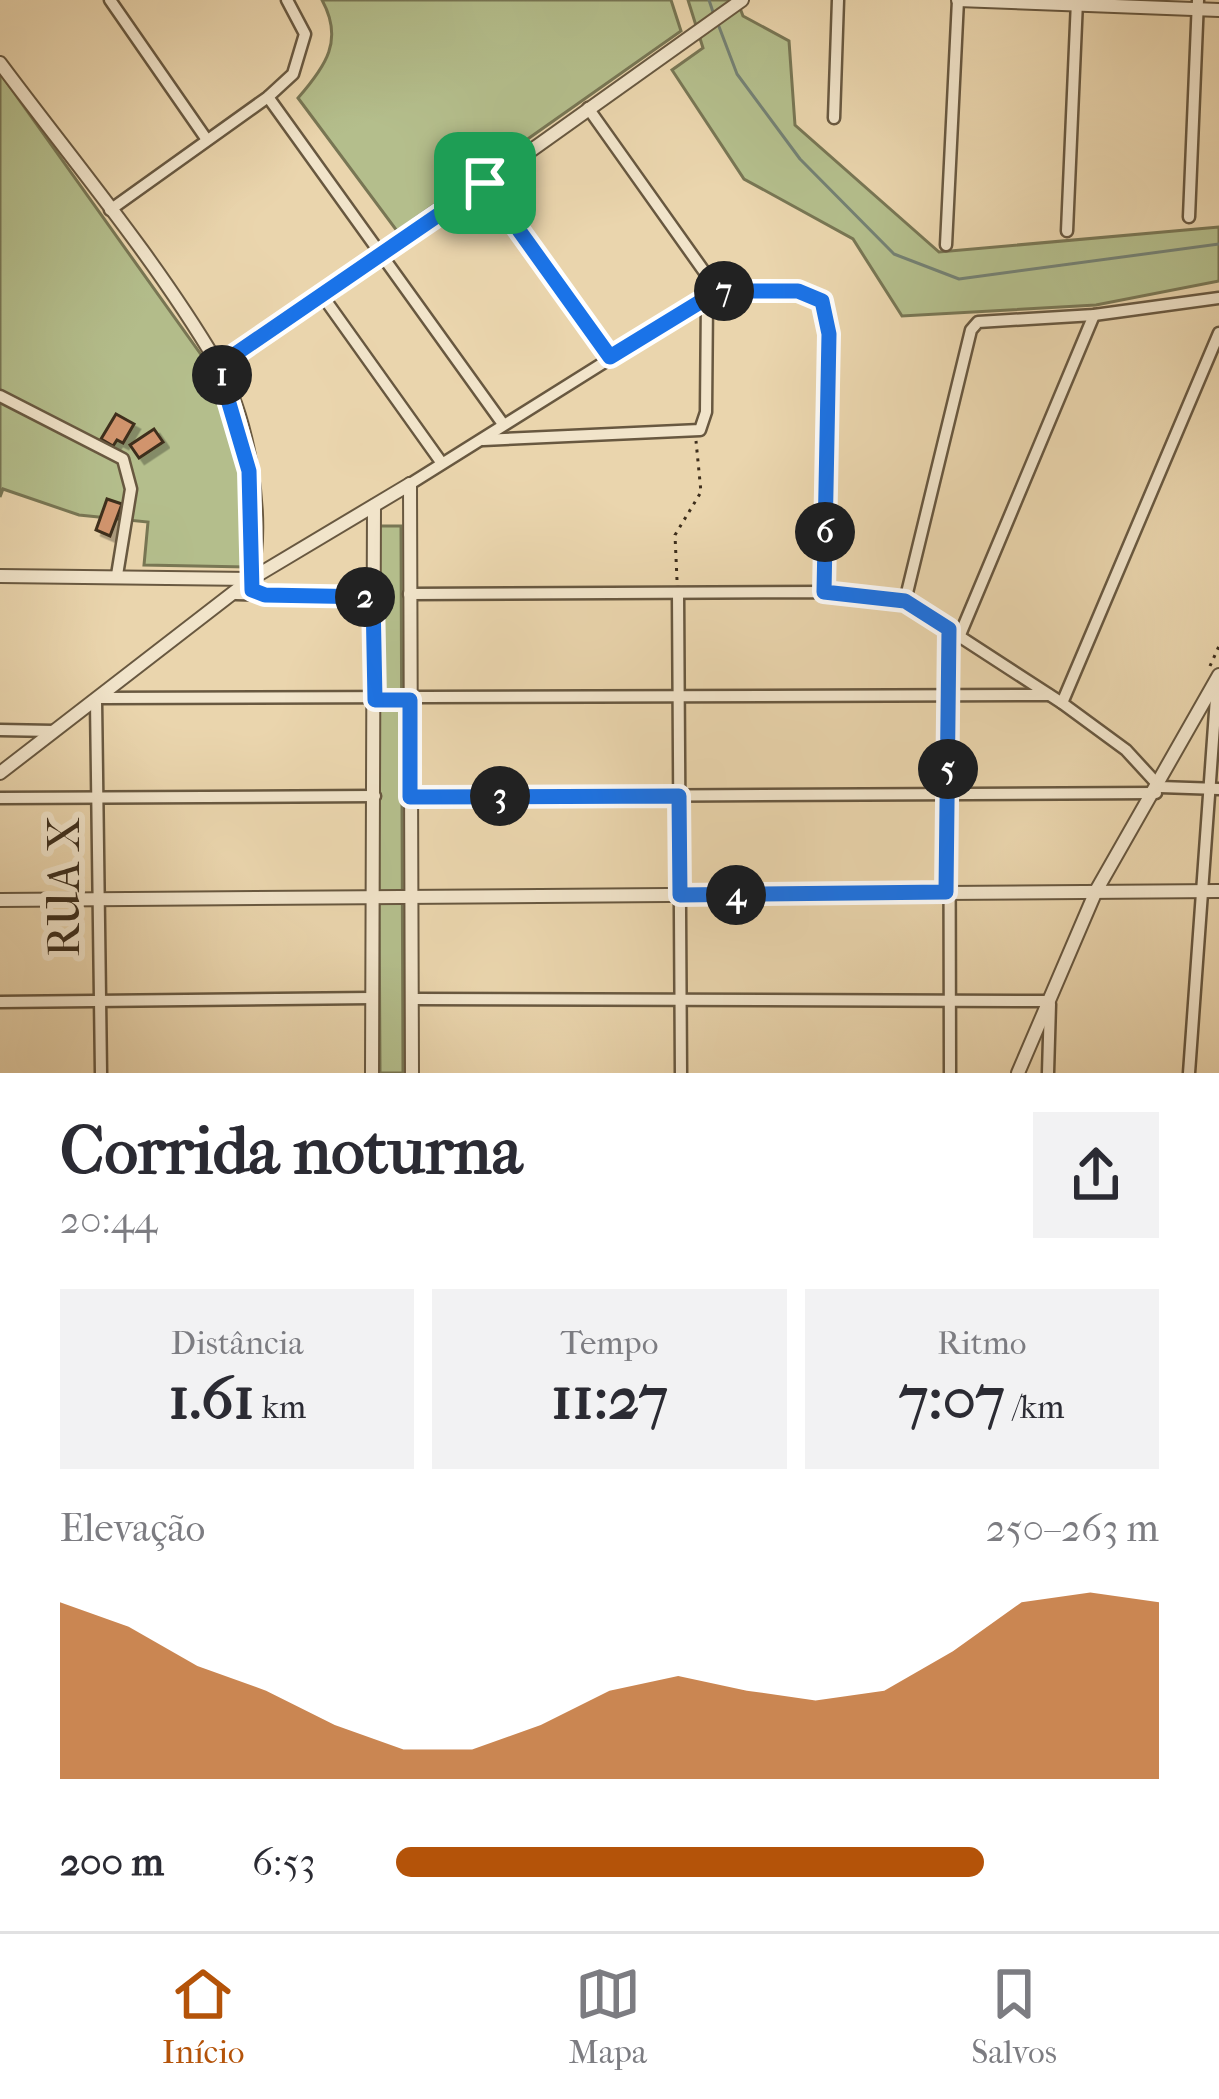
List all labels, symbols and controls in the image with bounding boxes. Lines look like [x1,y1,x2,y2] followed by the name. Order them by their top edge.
[434,132,536,234] pin
[452,150,518,216] icon: arrive
[694,261,754,321] pin: 7
[716,271,732,310] text: 7
[192,345,252,405] pin: 1
[216,355,228,394] text: 1
[795,502,855,562] pin: 6
[816,512,834,551] text: 6
[335,567,395,627] pin: 2
[357,577,373,616] text: 2
[918,739,978,799] pin: 5
[941,749,955,788] text: 5
[470,766,530,826] pin: 3
[493,776,507,815] text: 3
[38,817,91,957] street label: RUA X
[706,865,766,925] pin: 4
[726,875,746,914] text: 4
[1033,1112,1159,1238] button: share
[60,1113,522,1190] text: Corrida noturna
[60,1197,157,1243] text: 20:44
[171,1324,304,1363] text: Distância
[561,1324,658,1363] text: Tempo
[937,1324,1026,1363] text: Ritmo
[168,1363,255,1434] text: 1.61
[551,1363,668,1434] text: 11:27
[899,1363,1005,1434] text: 7:07
[255,1388,306,1427] text: km
[1005,1388,1064,1427] text: /km
[60,1505,205,1551] text: Elevação
[986,1505,1159,1551] text: 250–263 m
[60,1839,164,1885] text: 200 m
[252,1839,315,1885] text: 6:53
[162,1961,244,2072] tab: Início
[568,1961,647,2072] tab: Mapa
[971,1961,1057,2072] tab: Salvos

